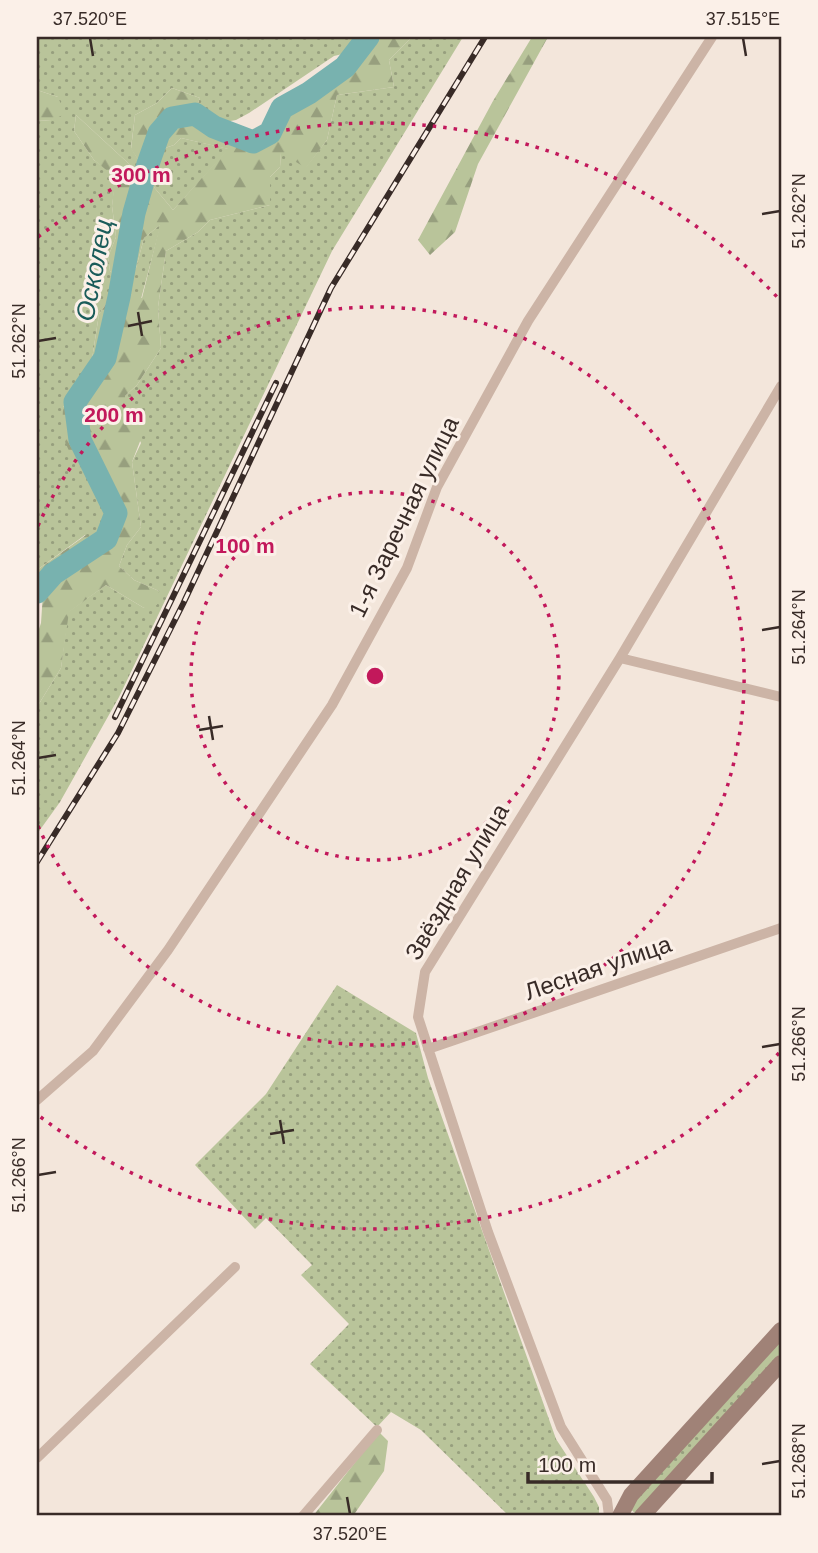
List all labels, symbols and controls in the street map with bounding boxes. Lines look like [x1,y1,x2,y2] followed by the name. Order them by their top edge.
[53,9,127,29] text: 37.520°E
[706,9,780,29] text: 37.515°E
[111,163,171,186] text: 300 m
[789,173,809,249] text: 51.262°N
[69,216,119,324] water label: Осколец
[9,303,29,379] text: 51.262°N
[84,403,144,426] text: 200 m
[343,412,464,621] street label: 1-я Заречная улица
[215,534,275,557] text: 100 m
[789,589,809,665] text: 51.264°N
[363,664,387,688] centre of rings
[9,720,29,796] text: 51.264°N
[399,798,514,965] street label: Звёздная улица
[521,930,675,1005] street label: Лесная улица
[789,1006,809,1082] text: 51.266°N
[9,1137,29,1213] text: 51.266°N
[789,1423,809,1499] text: 51.268°N
[528,1441,711,1485] scale bar
[538,1453,596,1476] text: 100 m
[313,1524,387,1544] text: 37.520°E

